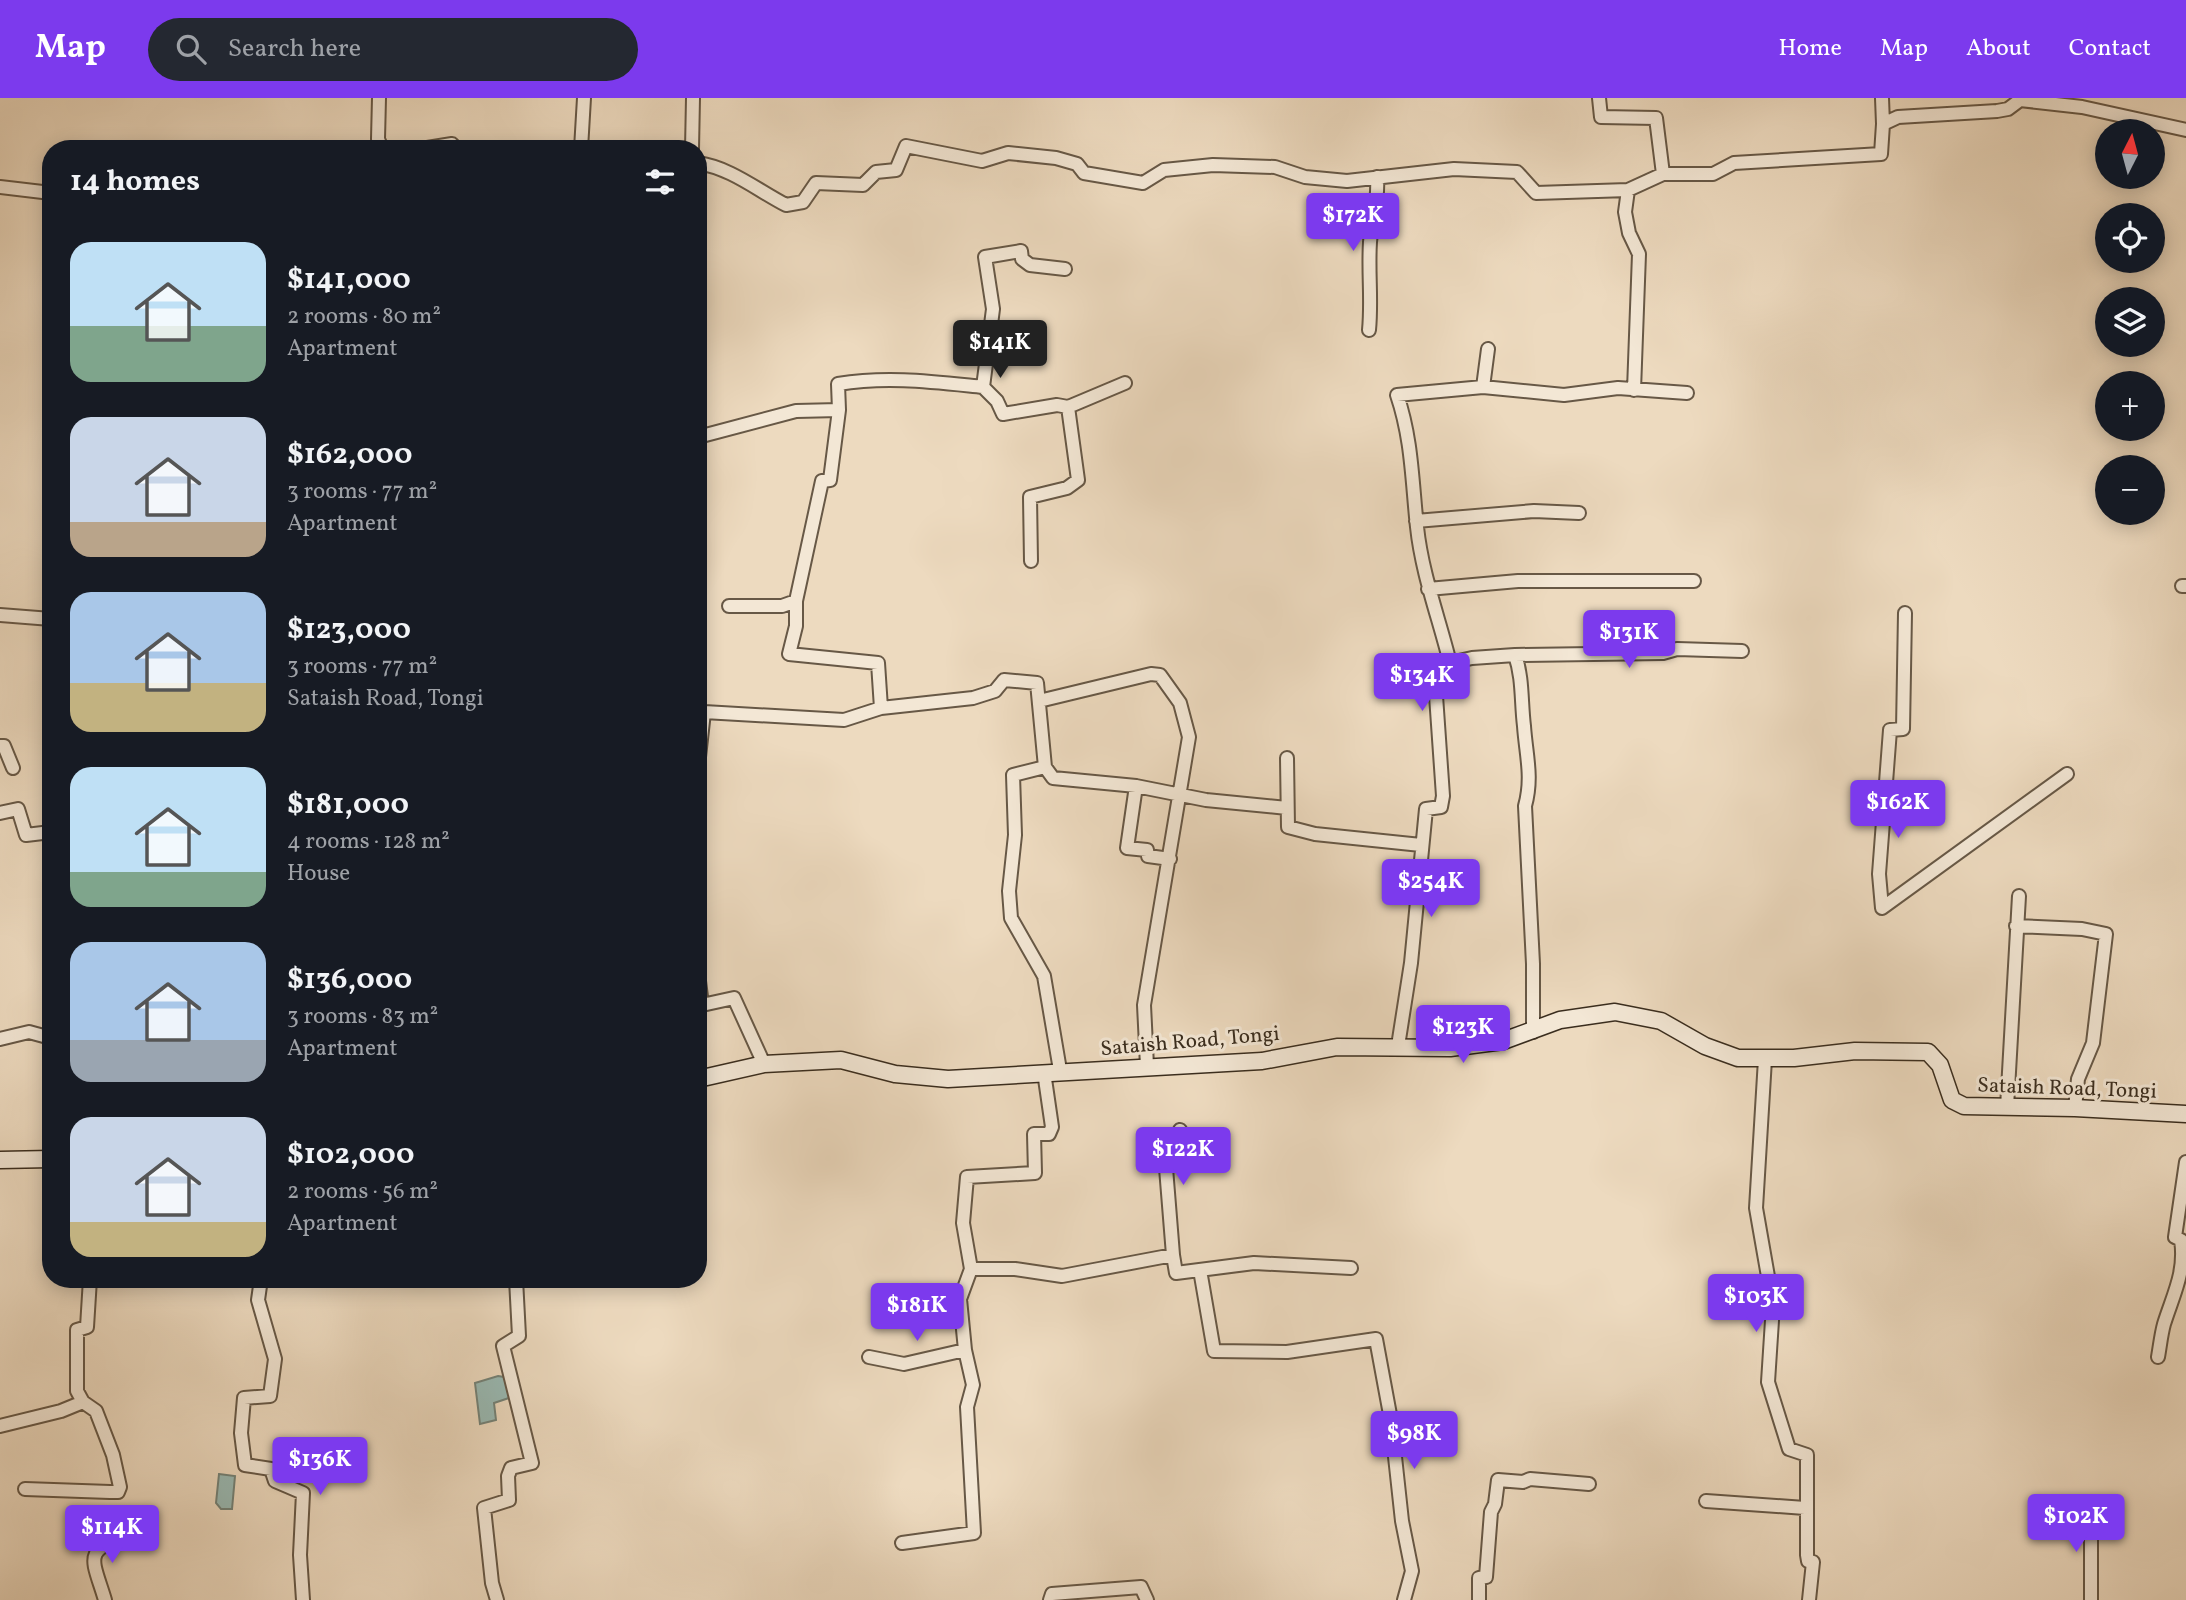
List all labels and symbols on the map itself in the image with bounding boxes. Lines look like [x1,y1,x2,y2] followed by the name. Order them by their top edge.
[2095,119,2165,189] north arrow
[1304,194,1402,253] pin: $172K
[951,320,1049,380] pin: $141K
[1580,610,1678,670] pin: $131K
[1373,654,1471,713] pin: $134K
[1849,780,1947,840] pin: $162K
[1382,860,1480,919] pin: $254K
[1414,1006,1512,1065] pin: $123K
[1099,1020,1281,1064] street label: Sataish Road, Tongi
[1977,1071,2157,1107] street label: Sataish Road, Tongi
[1134,1128,1232,1187] pin: $122K
[1707,1274,1805,1334] pin: $103K
[868,1284,966,1343] pin: $181K
[1373,1412,1455,1471] pin: $98K
[271,1438,369,1497] pin: $136K
[2027,1494,2125,1554] pin: $102K
[63,1506,161,1565] pin: $114K

